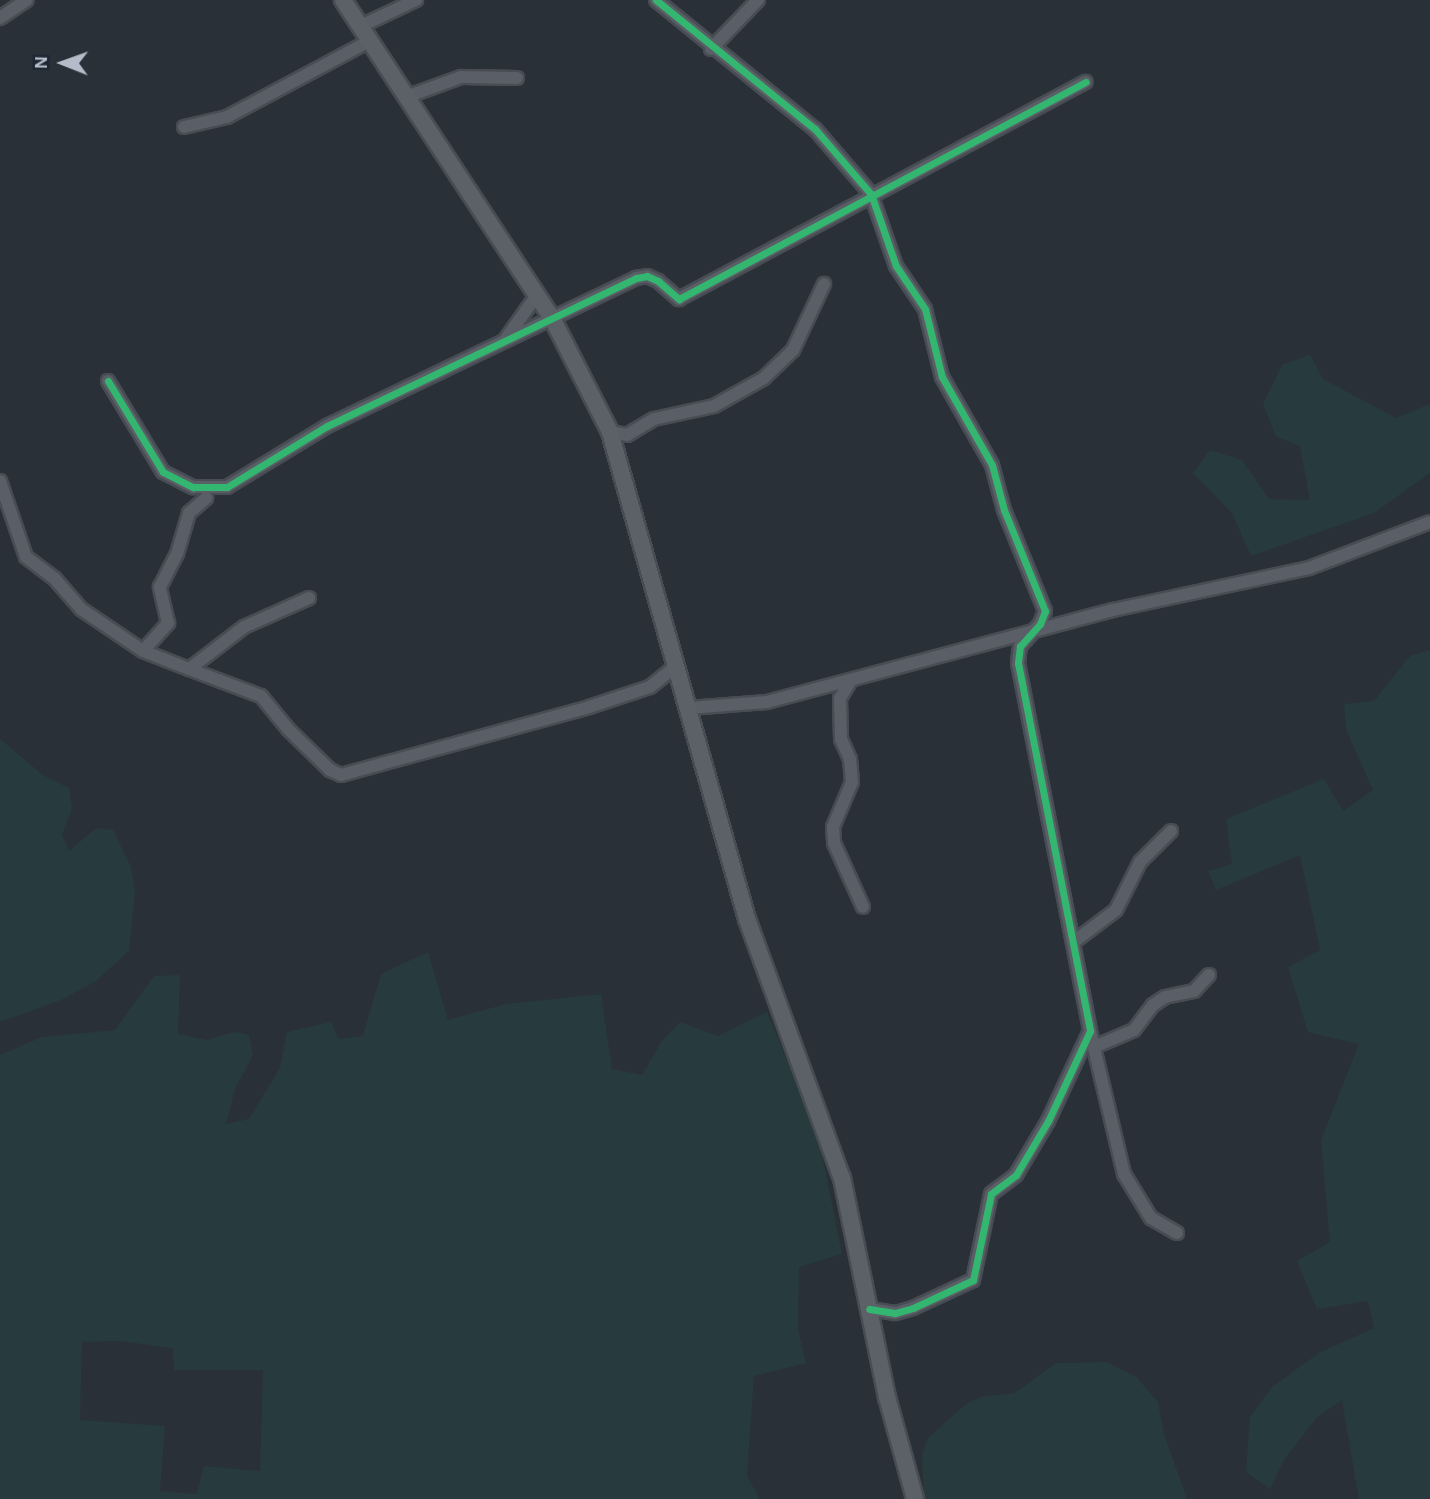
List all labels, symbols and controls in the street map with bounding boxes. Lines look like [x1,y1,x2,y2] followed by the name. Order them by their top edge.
[28,28,98,98] north arrow
[32,56,51,69] text: N

